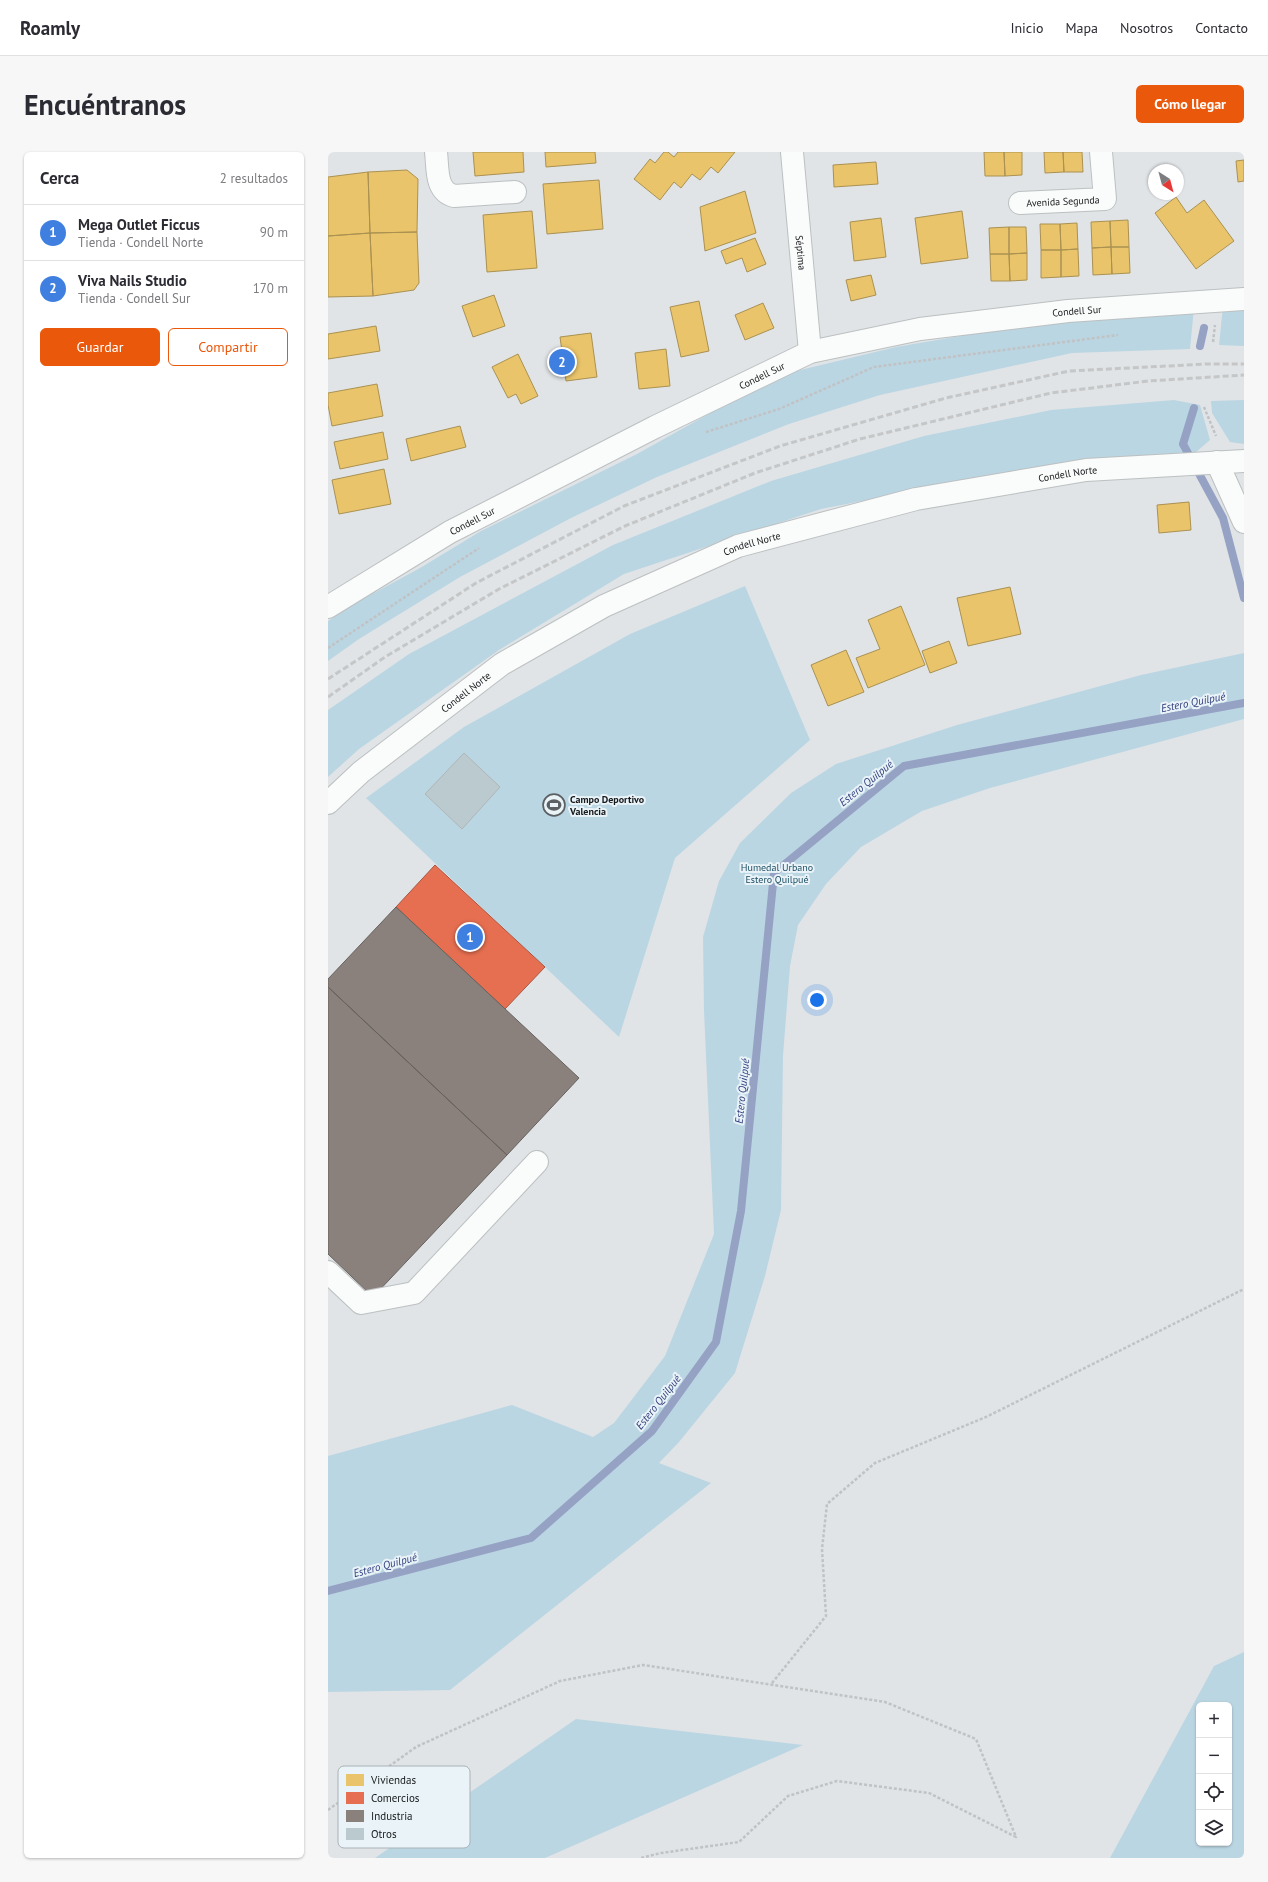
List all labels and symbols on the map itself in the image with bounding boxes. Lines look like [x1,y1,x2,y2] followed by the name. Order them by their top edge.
[1148,164,1184,200] north arrow
[1026,193,1100,209] street label: Avenida Segunda
[793,235,809,271] street label: Séptima
[1051,302,1102,319] street label: Condell Sur
[549,347,575,377] pin: 2
[737,359,787,392] street label: Condell Sur
[1037,463,1097,485] street label: Condell Norte
[447,503,498,538] street label: Condell Sur
[721,529,782,558] street label: Condell Norte
[438,669,493,715] street label: Condell Norte
[1160,689,1227,715] water label: Estero Quilpué
[836,756,897,809] water label: Estero Quilpué
[541,792,567,818] sports icon: Campo Deportivo Valencia
[569,793,645,818] place label: Campo Deportivo Valencia
[741,861,813,886] park label: Humedal Urbano Estero Quilpué
[457,922,483,952] pin: 1
[807,990,827,1010] your location
[732,1057,752,1124] water label: Estero Quilpué
[632,1371,684,1432] water label: Estero Quilpué
[352,1550,419,1580] water label: Estero Quilpué
[338,1766,470,1848] legend
[370,1773,416,1787] text: Viviendas
[371,1791,420,1805] text: Comercios
[371,1809,413,1823] text: Industria
[371,1827,397,1841] text: Otros

